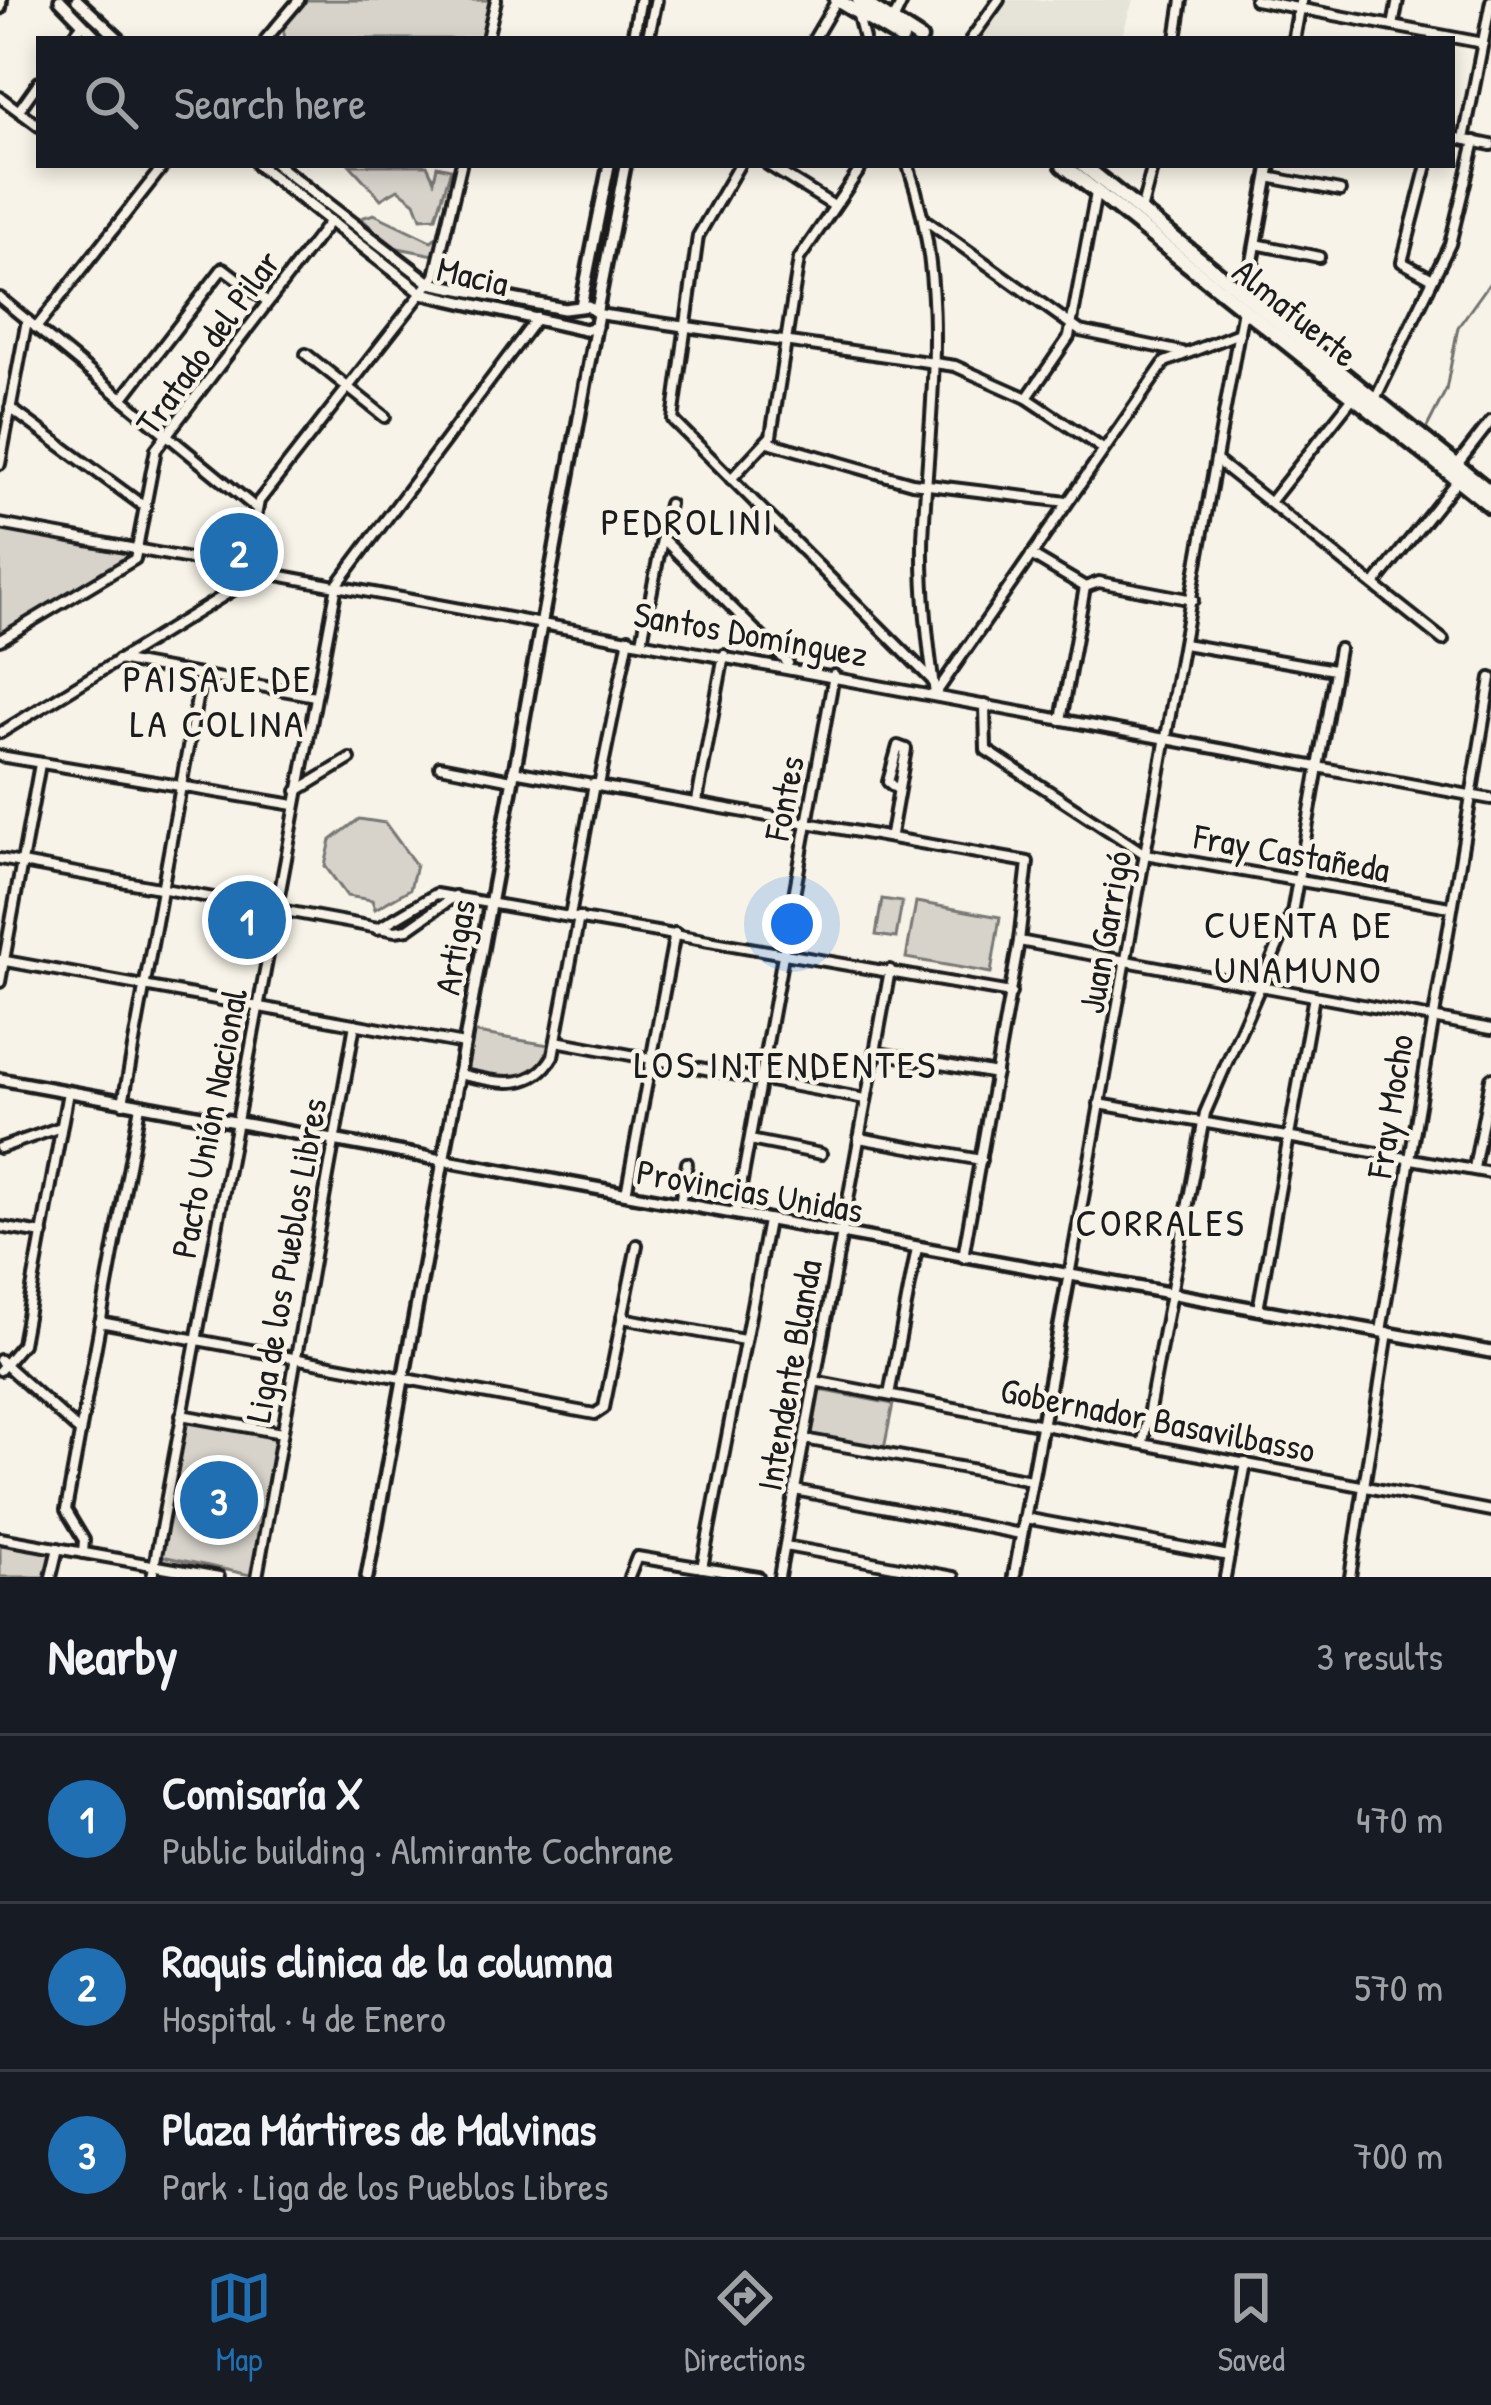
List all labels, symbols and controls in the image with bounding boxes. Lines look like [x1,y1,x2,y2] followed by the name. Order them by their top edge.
[36,36,1455,168] search box
[78,69,144,135] icon: search
[174,72,366,133] text: Search here
[123,240,291,444] street label: Tratado del Pilar
[433,243,513,307] street label: Macia
[1223,246,1369,378] street label: Almafuerte
[601,494,775,547] district label: PEDROLINI
[200,507,278,597] pin: 2
[630,588,872,678] street label: Santos Domínguez
[123,651,313,749] district label: PAISAJE DE LA COLINA
[751,752,815,845] street label: Fontes
[1189,811,1394,893] street label: Fray Castañeda
[1066,847,1142,1017] street label: Juan Garrigó
[208,875,286,965] pin: 1
[762,894,822,954] your location
[422,896,486,998] street label: Artigas
[1204,897,1394,995] district label: CUENTA DE UNAMUNO
[158,984,258,1262] street label: Pacto Unión Nacional
[1353,1031,1425,1182] street label: Fray Mocho
[634,1037,938,1090] district label: LOS INTENDENTES
[232,1094,338,1426] street label: Liga de los Pueblos Libres
[633,1146,867,1234] street label: Provincias Unidas
[1075,1195,1247,1248] district label: CORRALES
[744,1256,832,1494] street label: Intendente Blanda
[997,1364,1319,1474] street label: Gobernador Basavilbasso
[180,1455,258,1545] pin: 3
[48,1621,178,1690] text: Nearby
[1317,1629,1443,1682] text: 3 results
[162,1762,363,1823] text: Comisaría X
[80,1792,94,1845] text: 1
[1356,1792,1443,1845] text: 470 m
[162,1823,674,1876] text: Public building · Almirante Cochrane
[162,1930,612,1991] text: Raquis clinica de la columna
[78,1960,96,2013] text: 2
[1354,1960,1443,2013] text: 570 m
[162,1991,446,2044] text: Hospital · 4 de Enero
[162,2098,596,2159] text: Plaza Mártires de Malvinas
[78,2128,96,2181] text: 3
[1353,2128,1443,2181] text: 700 m
[162,2159,609,2212] text: Park · Liga de los Pueblos Libres
[206,2265,272,2381] tab: Map
[684,2265,806,2381] tab: Directions
[1218,2265,1285,2381] tab: Saved

